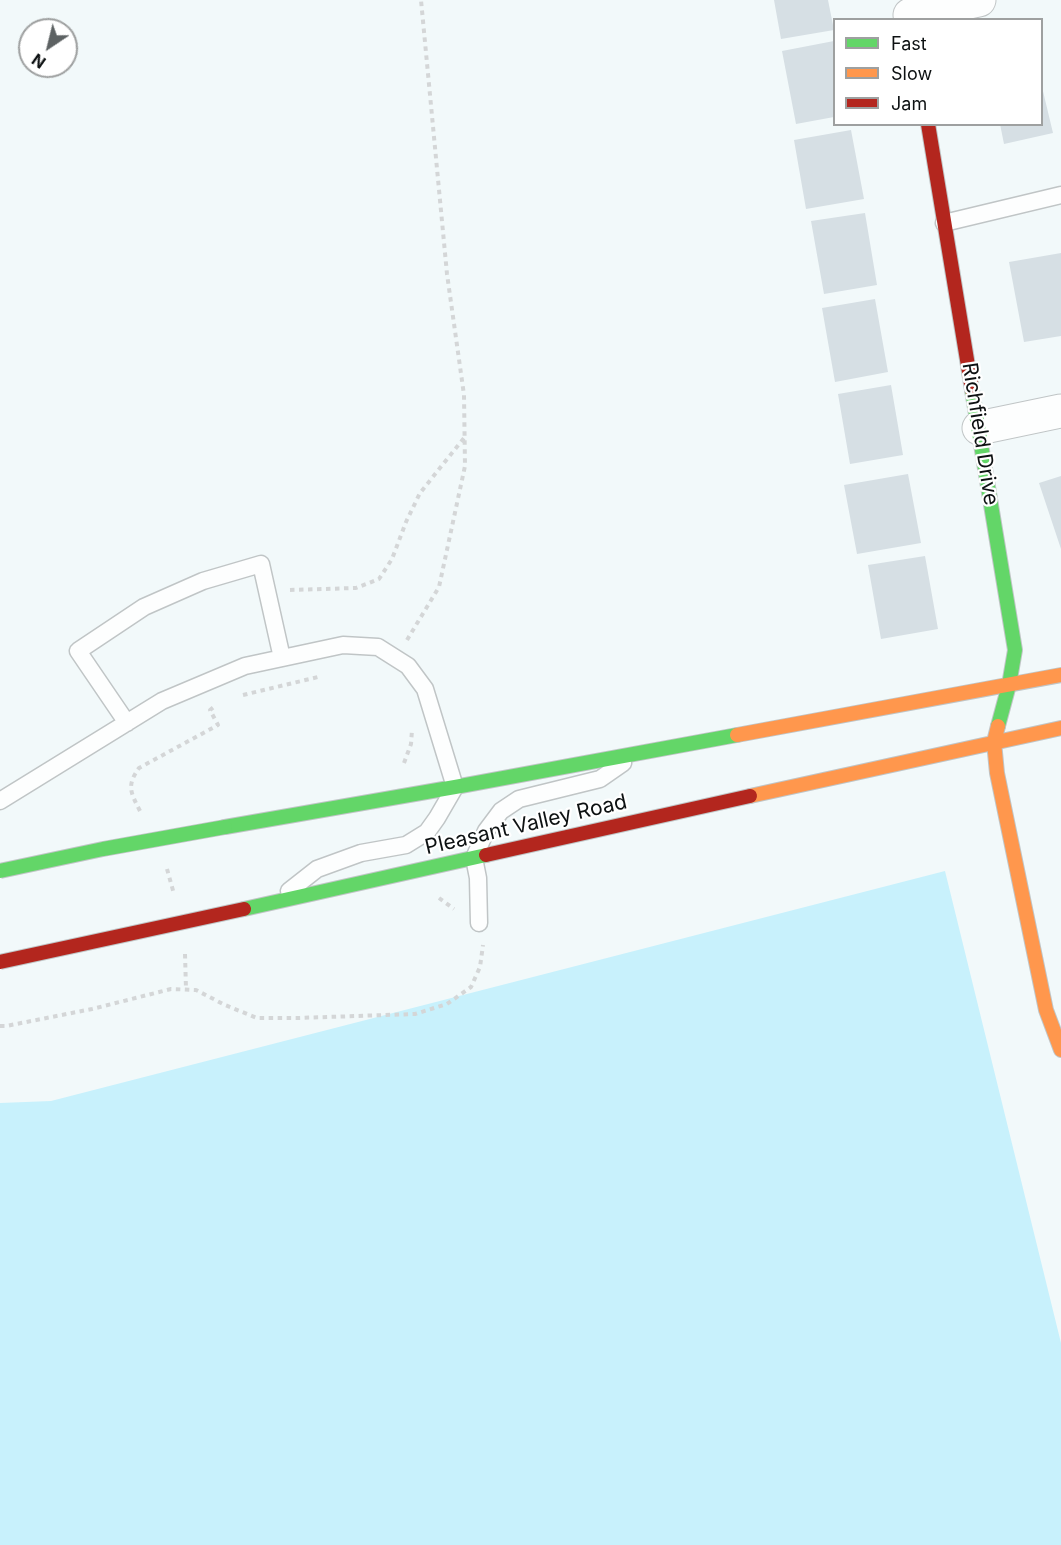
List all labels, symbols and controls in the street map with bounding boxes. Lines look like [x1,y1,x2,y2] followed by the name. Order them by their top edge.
[18,18,78,78] north arrow
[833,18,1043,126] legend
[891,33,927,54] text: Fast
[28,49,50,73] text: N
[891,63,932,84] text: Slow
[891,93,927,114] text: Jam
[956,361,1004,507] street label: Richfield Drive
[423,790,629,860] street label: Pleasant Valley Road

